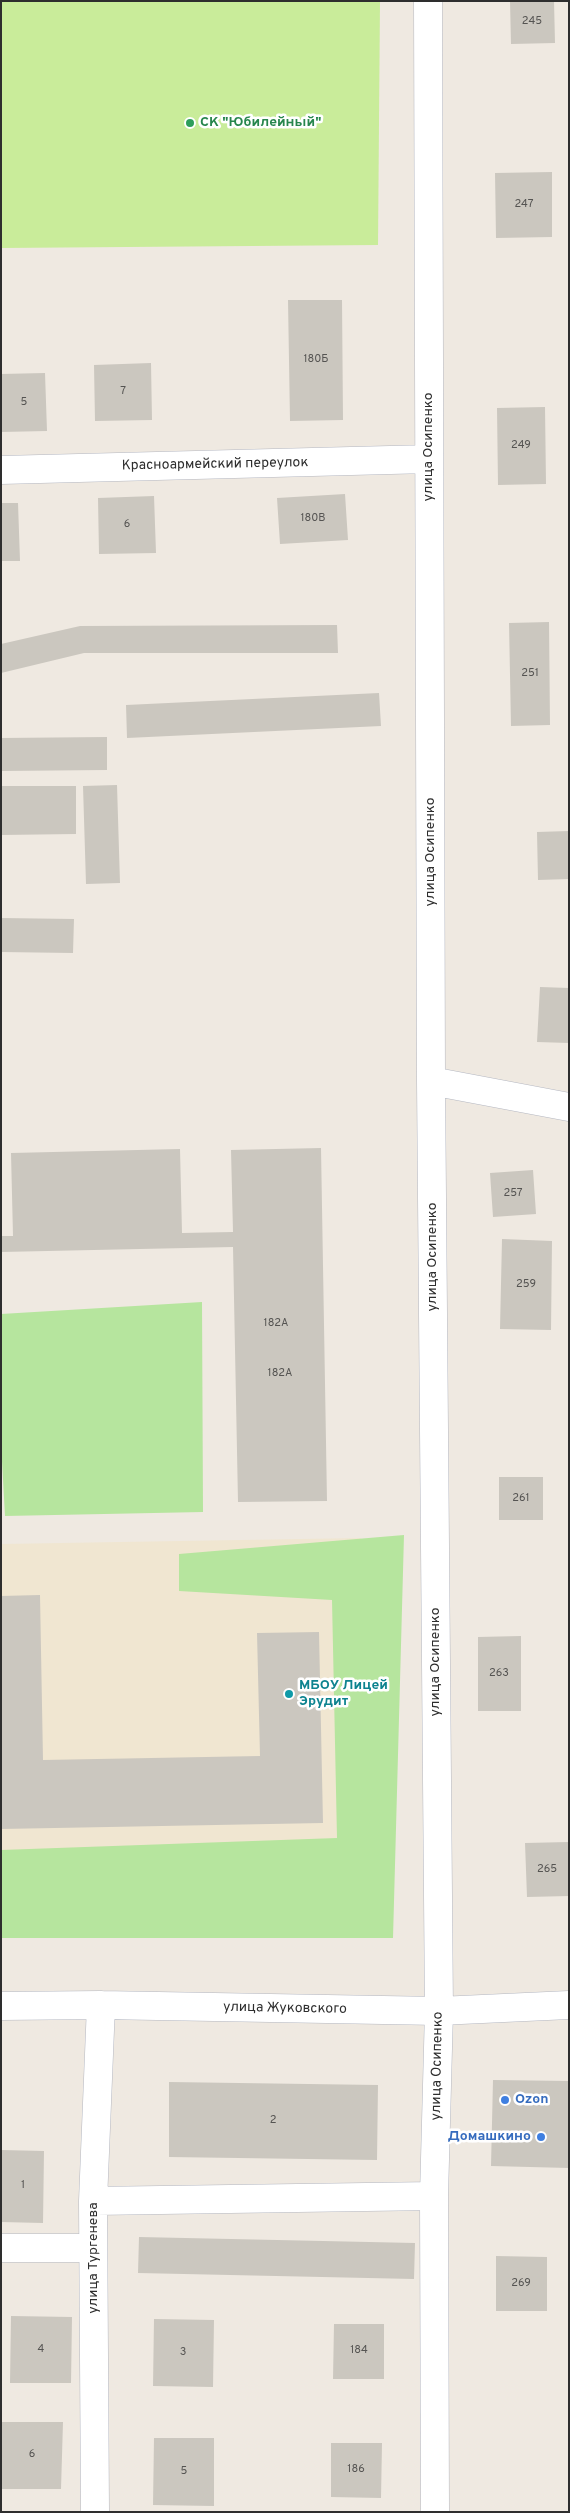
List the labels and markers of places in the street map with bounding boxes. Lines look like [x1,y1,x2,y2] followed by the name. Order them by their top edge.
[200,115,321,131] place label: СК "Юбилейный"
[184,117,196,129] marker: СК "Юбилейный"
[299,1678,388,1710] place label: МБОУ Лицей Эрудит
[283,1688,295,1700] marker: МБОУ Лицей Эрудит
[515,2092,548,2108] place label: Ozon
[499,2094,511,2106] marker: Ozon
[448,2129,531,2145] place label: Домашкино
[535,2131,547,2143] marker: Домашкино

